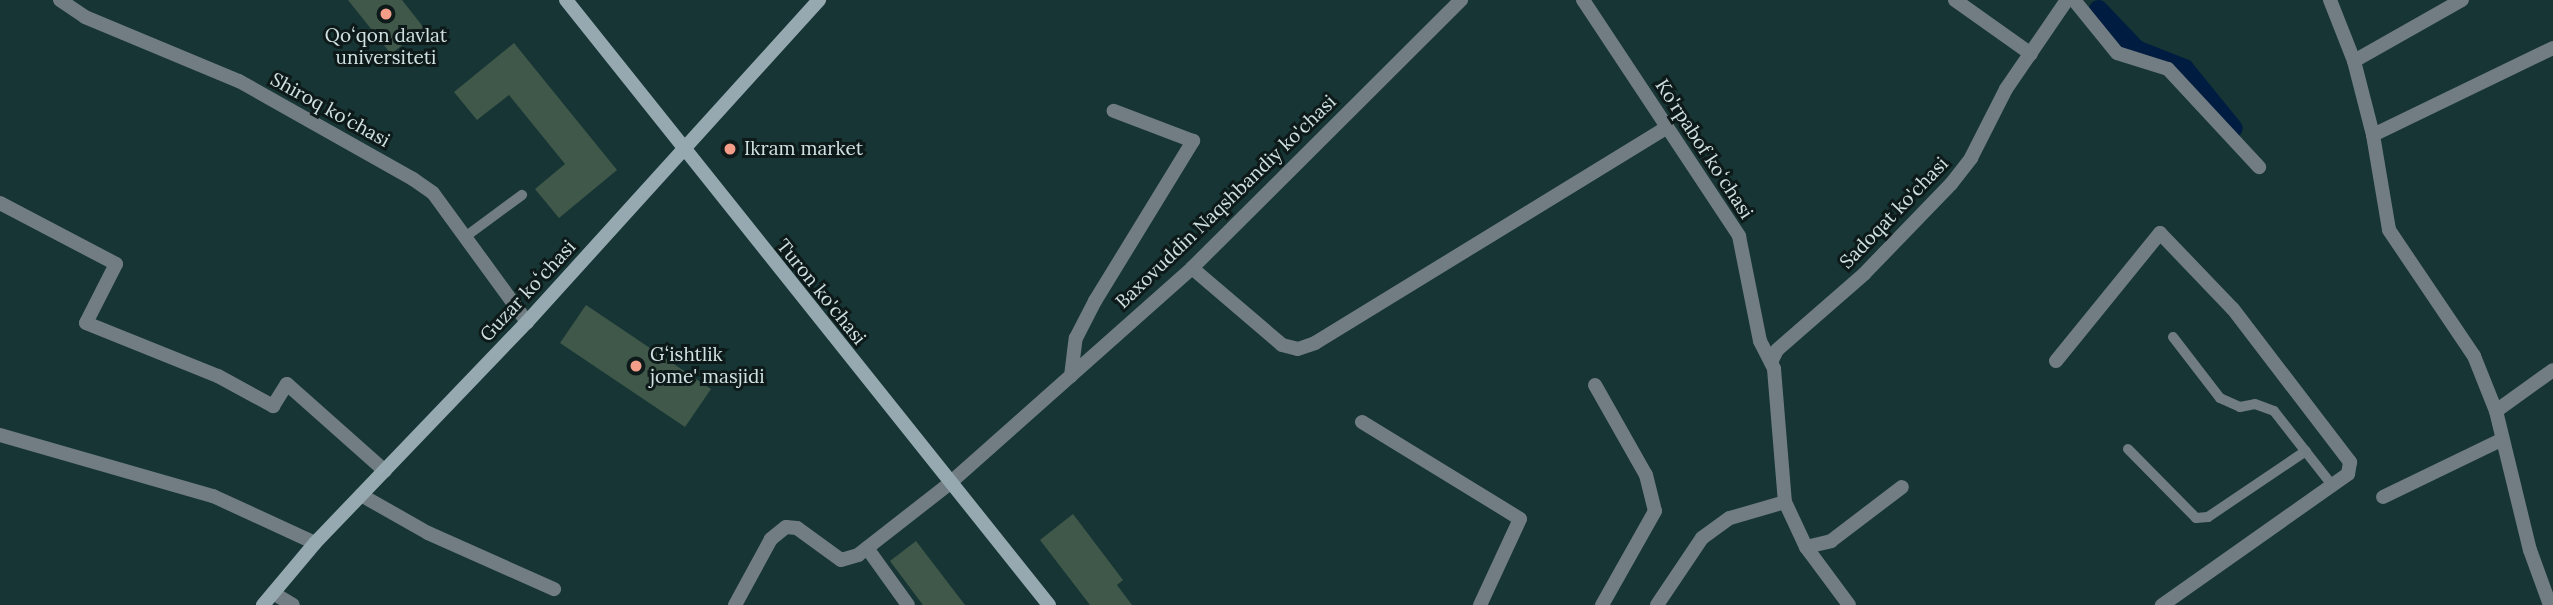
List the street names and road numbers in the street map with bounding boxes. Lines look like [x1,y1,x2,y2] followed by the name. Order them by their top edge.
[266,68,394,152] street label: Shiroq ko'chasi
[1650,75,1758,223] street label: Ko'rpabof koʻchasi
[1111,91,1341,313] street label: Baxovuddin Naqshbandiy ko'chasi
[1835,153,1953,273] street label: Sadoqat ko'chasi
[772,235,870,349] street label: Turon ko'chasi
[475,236,581,346] street label: Guzar koʻchasi

